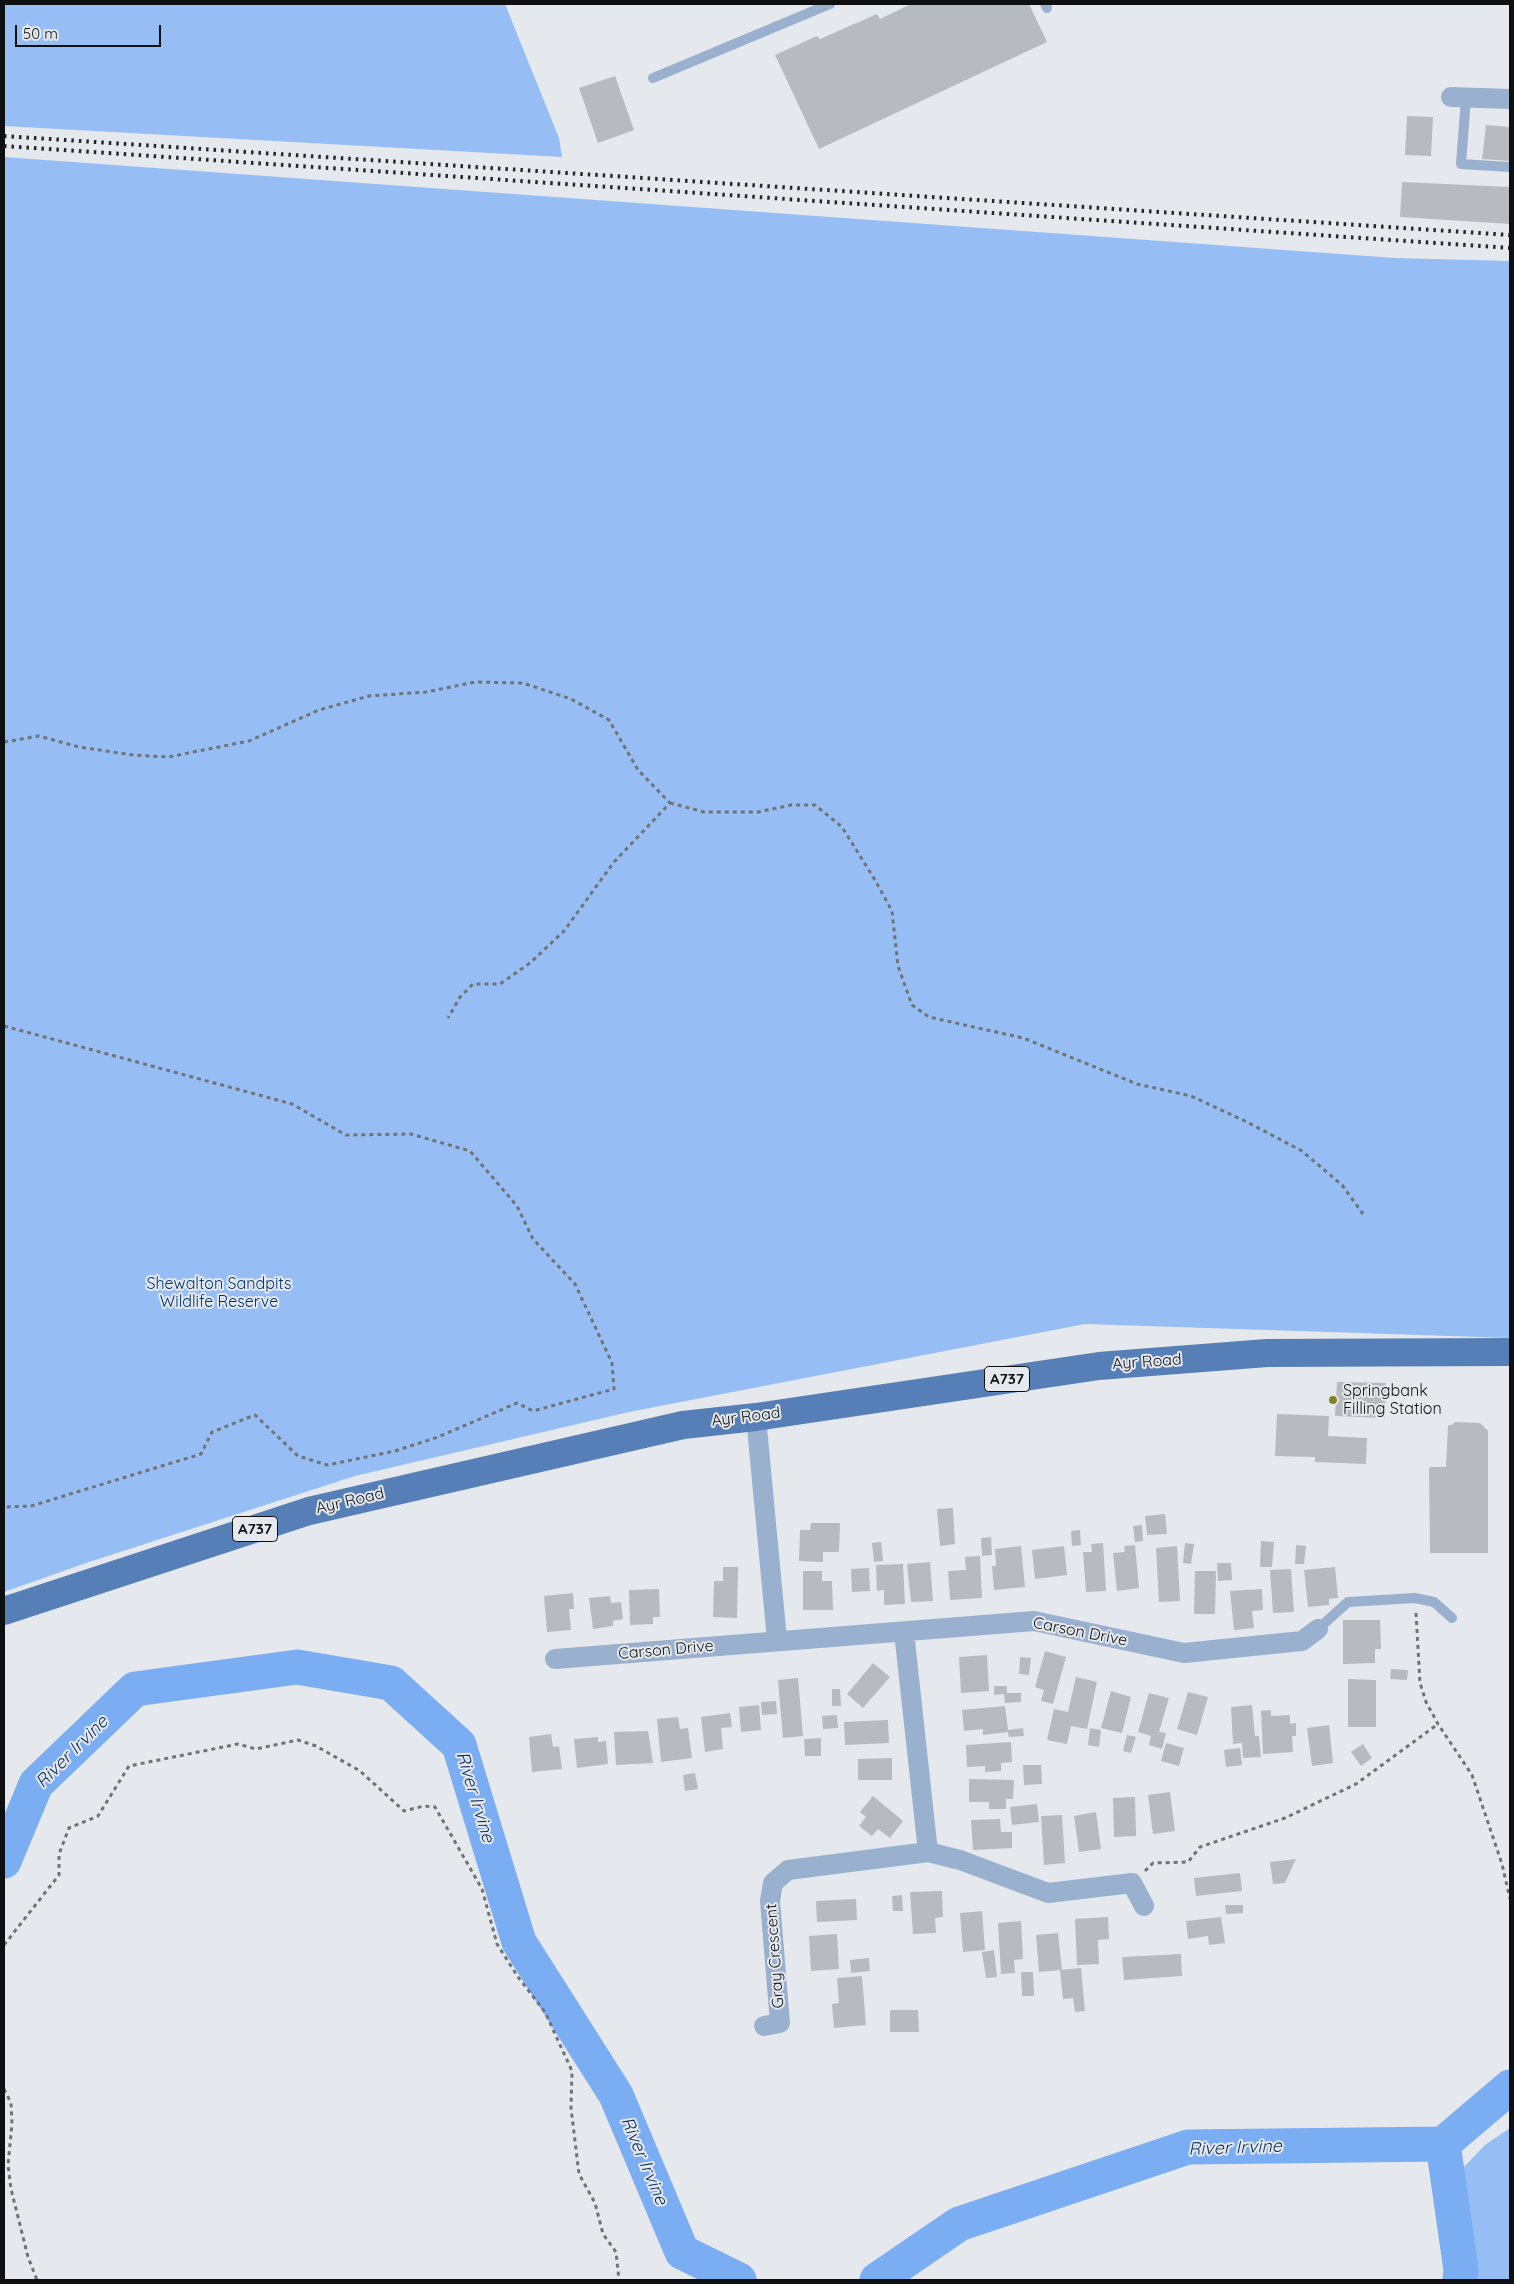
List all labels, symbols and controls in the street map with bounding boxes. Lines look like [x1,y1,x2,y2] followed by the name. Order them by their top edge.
[18,15,164,47] scale bar
[23,24,58,43] text: 50 m
[146,1274,292,1312] park label: Shewalton Sandpits Wildlife Reserve
[1112,1350,1182,1374] street label: Ayr Road
[984,1366,1030,1392] road number: A737
[1343,1381,1442,1419] place label: Springbank Filling Station
[1327,1394,1339,1406] marker: Springbank Filling Station
[710,1403,782,1431] street label: Ayr Road
[314,1484,386,1518] street label: Ayr Road
[232,1516,278,1542] road number: A737
[1031,1613,1129,1651] street label: Carson Drive
[618,1636,714,1664] street label: Carson Drive
[31,1711,113,1793] water label: River Irvine
[451,1749,499,1845] water label: River Irvine
[762,1903,788,2009] street label: Gray Crescent
[616,2114,672,2208] water label: River Irvine
[1188,2136,1282,2160] water label: River Irvine

